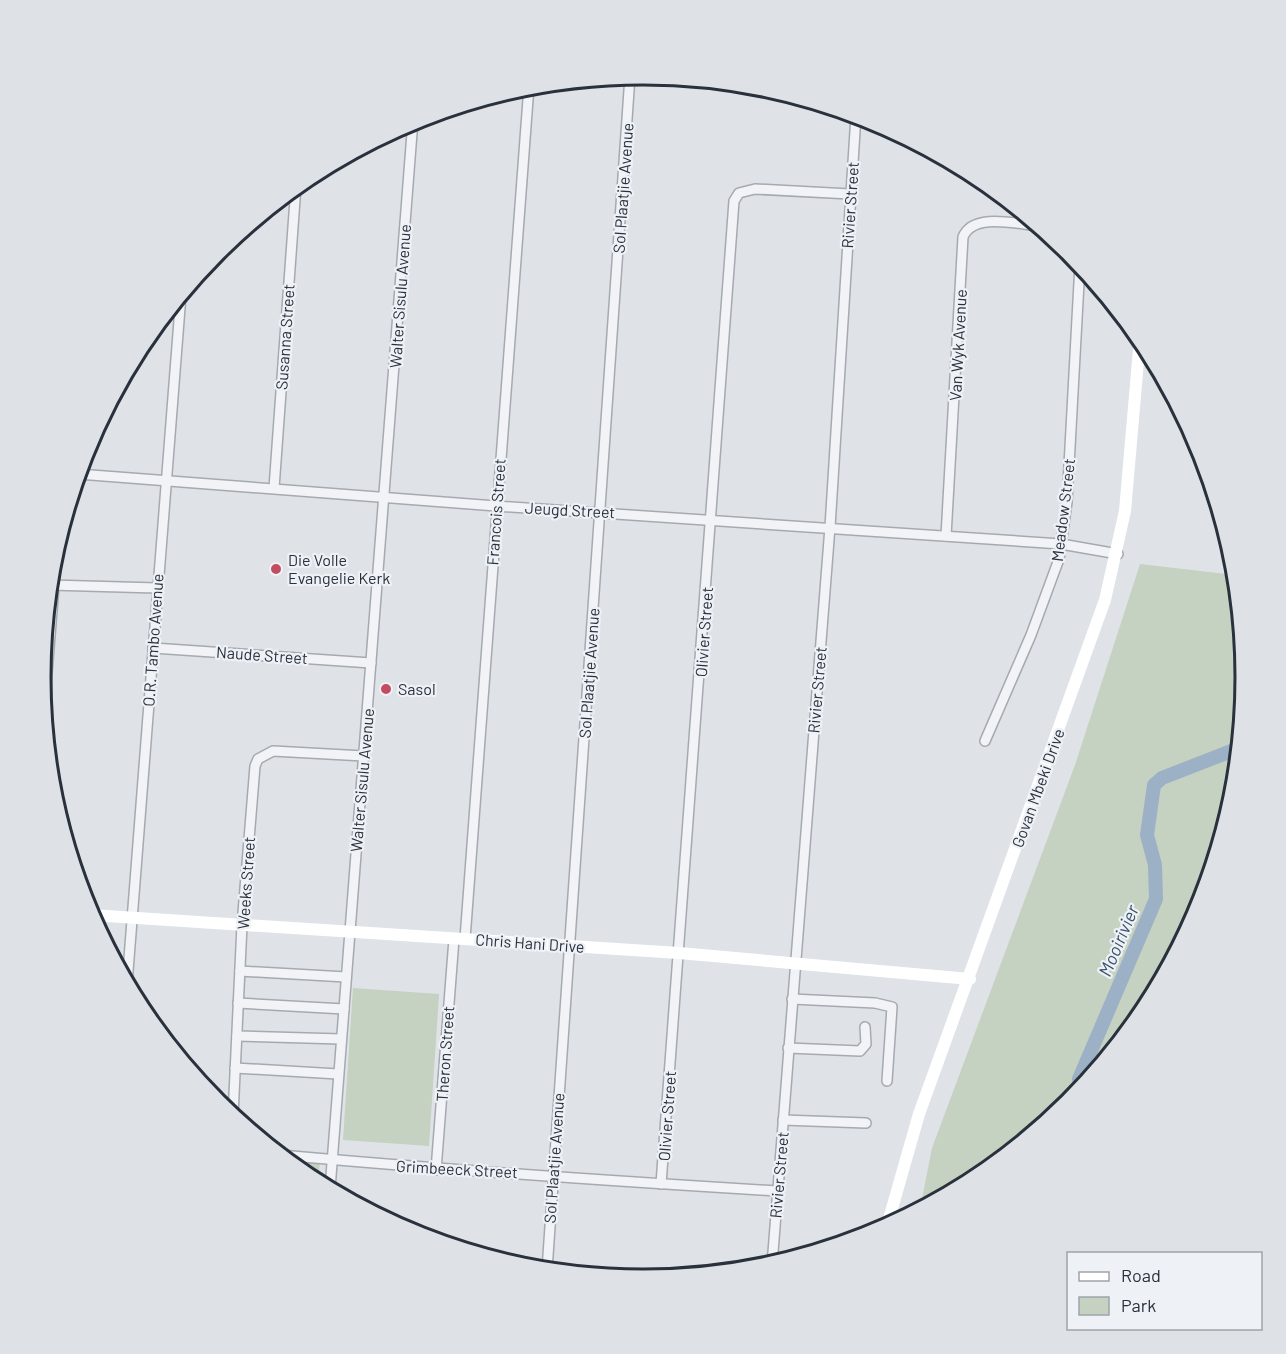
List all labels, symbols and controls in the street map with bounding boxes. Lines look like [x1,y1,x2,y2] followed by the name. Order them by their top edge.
[608,122,637,254] street label: Sol Plaatjie Avenue
[837,161,862,249] street label: Rivier Street
[385,223,414,369] street label: Walter Sisulu Avenue
[271,283,298,391] street label: Susanna Street
[945,289,970,401] street label: Van Wyk Avenue
[1047,457,1078,563] street label: Meadow Street
[482,458,509,566] street label: Francois Street
[524,498,616,521] street label: Jeugd Street
[288,550,390,587] place label: Die Volle Evangelie Kerk
[269,562,283,576] marker: Die Volle Evangelie Kerk
[138,573,167,707] street label: O.R. Tambo Avenue
[691,586,716,678] street label: Olivier Street
[574,607,603,739] street label: Sol Plaatjie Avenue
[216,642,308,667] street label: Naude Street
[803,646,830,734] street label: Rivier Street
[398,679,436,698] place label: Sasol
[379,682,393,696] marker: Sasol
[346,707,377,853] street label: Walter Sisulu Avenue
[1007,726,1068,850] street label: Govan Mbeki Drive
[233,836,258,930] street label: Weeks Street
[1093,901,1143,980] water label: Mooirivier
[475,929,585,956] street label: Chris Hani Drive
[432,1005,457,1103] street label: Theron Street
[654,1070,679,1162] street label: Olivier Street
[539,1092,568,1224] street label: Sol Plaatjie Avenue
[765,1131,792,1219] street label: Rivier Street
[396,1156,518,1181] street label: Grimbeeck Street
[1067,1252,1262,1330] legend
[1121,1264,1161,1286] text: Road
[1121,1294,1156,1316] text: Park

